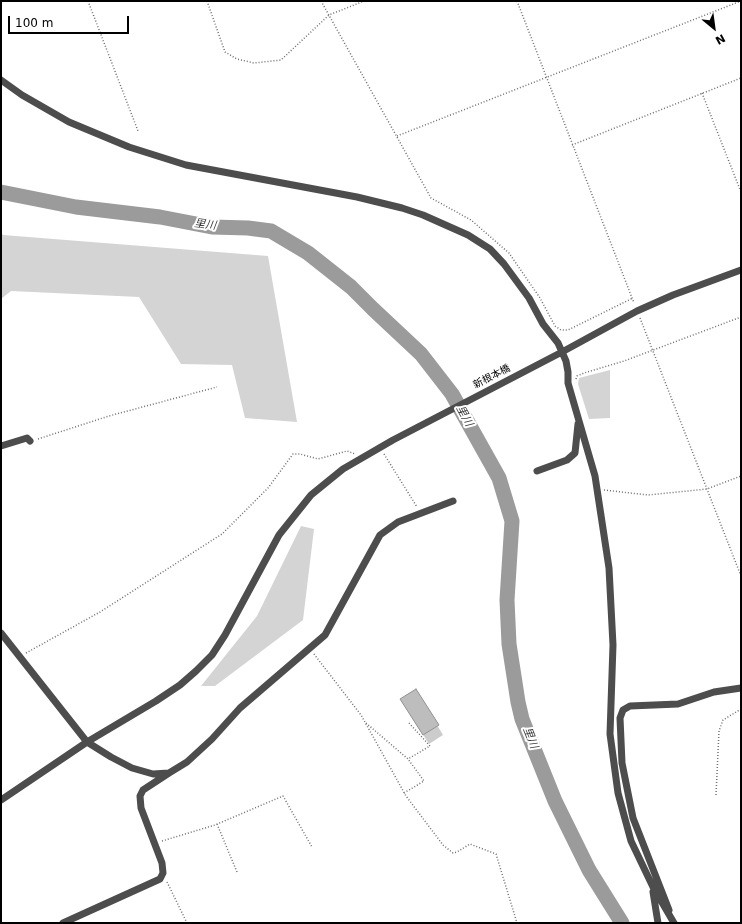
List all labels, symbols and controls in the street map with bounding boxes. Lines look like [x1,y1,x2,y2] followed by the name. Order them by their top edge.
[10,8,131,34] scale bar
[694,8,734,48] north arrow
[15,16,53,30] text: 100 m
[713,31,727,47] text: N
[193,217,217,233] water label: 里川
[471,363,513,391] street label: 新根本橋
[453,403,475,429] water label: 里川
[520,725,540,751] water label: 里川

